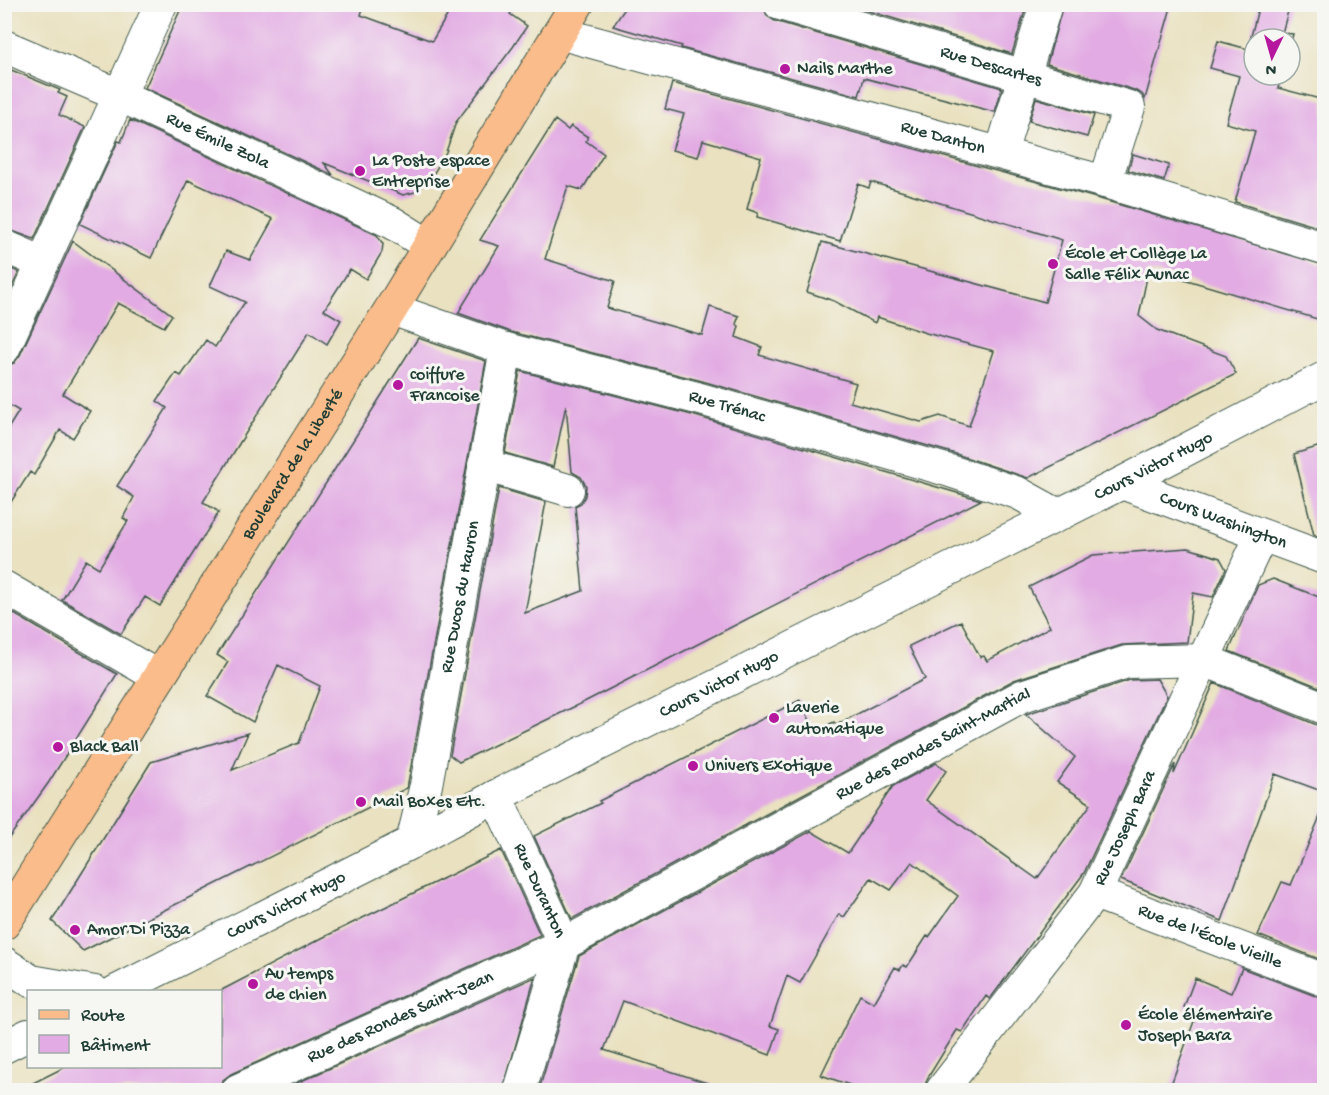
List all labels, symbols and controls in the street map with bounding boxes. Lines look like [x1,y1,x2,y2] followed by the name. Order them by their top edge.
[1242,27,1302,87] north arrow
[938,41,1046,92] street label: Rue Descartes
[1264,58,1277,78] text: N
[797,59,893,80] place label: Nails Marthe
[778,62,792,76] marker: Nails Marthe
[163,108,274,175] street label: Rue Émile Zola
[898,116,988,159] street label: Rue Danton
[372,151,491,193] place label: La Poste espace Entreprise
[353,164,367,178] marker: La Poste espace Entreprise
[1065,244,1208,286] place label: École et Collège La Salle Félix Aunac
[1046,257,1060,271] marker: École et Collège La Salle Félix Aunac
[409,365,480,407] place label: coiffure Francoise
[391,378,405,392] marker: coiffure Francoise
[237,385,349,545] street label: Boulevard de la Liberté
[686,386,768,428] street label: Rue Trénac
[1091,427,1216,506] street label: Cours Victor Hugo
[1157,487,1290,554] street label: Cours Washington
[436,519,485,675] street label: Rue Ducos du Hauron
[656,646,782,723] street label: Cours Victor Hugo
[832,684,1033,805] street label: Rue des Rondes Saint-Martial
[786,698,884,740] place label: Laverie automatique
[767,711,781,725] marker: Laverie automatique
[69,737,139,758] place label: Black Ball
[51,740,65,754] marker: Black Ball
[705,756,833,777] place label: Univers Exotique
[686,759,700,773] marker: Univers Exotique
[1089,766,1161,889] street label: Rue Joseph Bara
[373,792,486,813] place label: Mail Boxes Etc.
[354,795,368,809] marker: Mail Boxes Etc.
[509,840,570,942] street label: Rue Duranton
[223,867,349,944] street label: Cours Victor Hugo
[1135,900,1286,974] street label: Rue de l'École Vieille
[87,920,191,941] place label: Amor Di Pizza
[68,923,82,937] marker: Amor Di Pizza
[265,964,335,1006] place label: Au temps de chien
[304,966,497,1068] street label: Rue des Rondes Saint-Jean
[246,977,260,991] marker: Au temps de chien
[27,990,222,1068] legend
[1138,1005,1273,1047] place label: École élémentaire Joseph Bara
[81,1006,126,1027] text: Route
[1119,1018,1133,1032] marker: École élémentaire Joseph Bara
[80,1036,151,1057] text: Bâtiment

